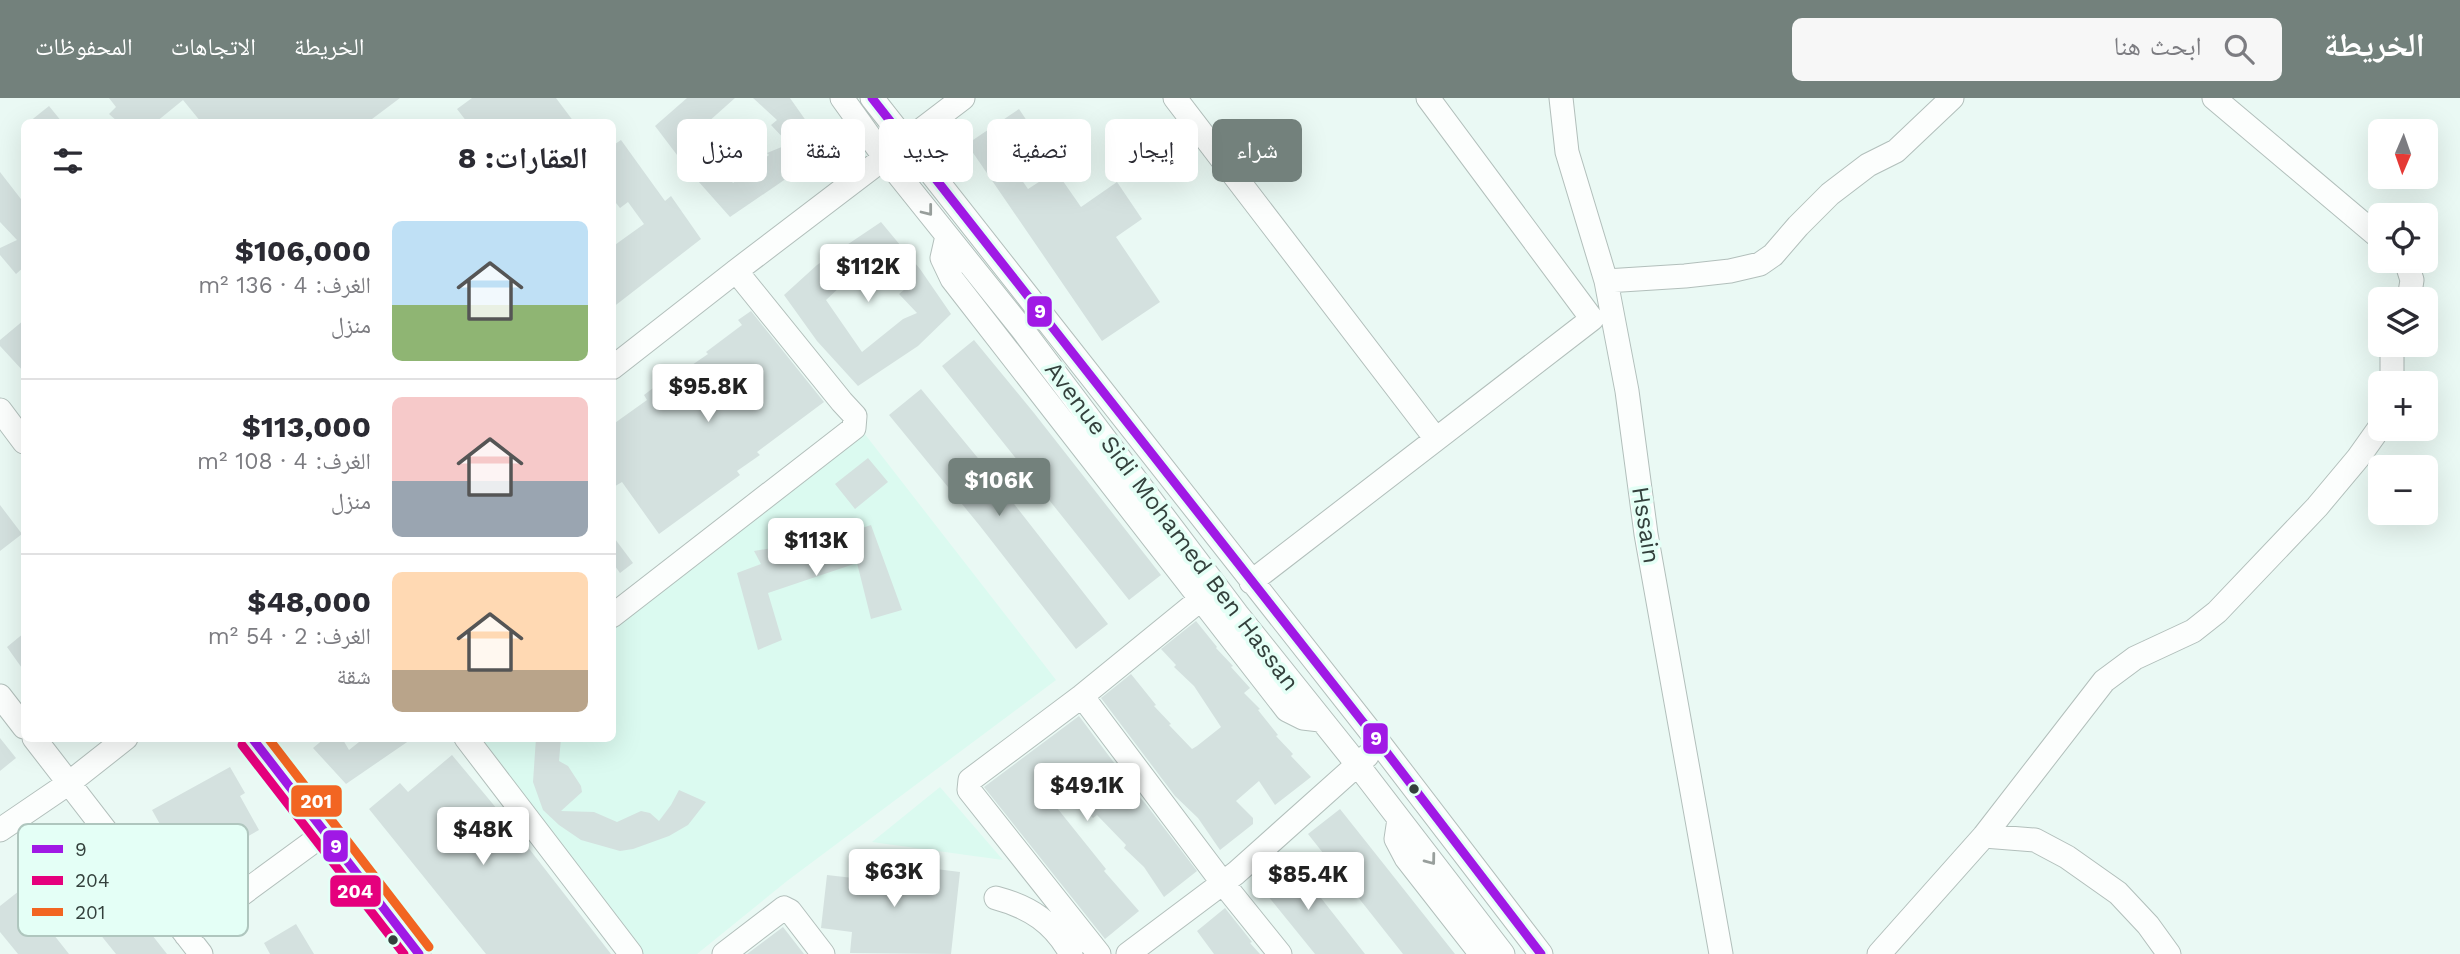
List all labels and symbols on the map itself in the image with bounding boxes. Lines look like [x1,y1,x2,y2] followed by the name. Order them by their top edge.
[2368,119,2438,189] north arrow
[919,203,932,216] one-way arrow
[819,244,917,304] pin: $112K
[1026,295,1053,328] line badge: 9
[1034,300,1046,323] text: 9
[1039,356,1305,696] street label: Avenue Sidi Mohamed Ben Hassan
[651,364,765,424] pin: $95.8K
[950,458,1048,518] pin: $106K
[1626,485,1666,565] street label: Hssain
[767,518,865,578] pin: $113K
[1362,722,1389,755] line badge: 9
[1370,727,1382,750] text: 9
[1030,764,1144,823] pin: $49.1K
[1407,782,1421,796] unlabelled marker
[290,784,343,818] line badge: 201
[300,790,332,813] text: 201
[442,808,524,867] pin: $48K
[18,824,248,936] legend
[322,829,349,863] line badge: 9
[330,835,342,858] text: 9
[75,838,87,861] text: 9
[853,850,935,909] pin: $63K
[1251,852,1365,912] pin: $85.4K
[1423,853,1436,865] one-way arrow
[75,869,110,892] text: 204
[329,874,382,908] line badge: 204
[337,880,373,903] text: 204
[75,901,105,924] text: 201
[386,933,400,947] unlabelled marker

